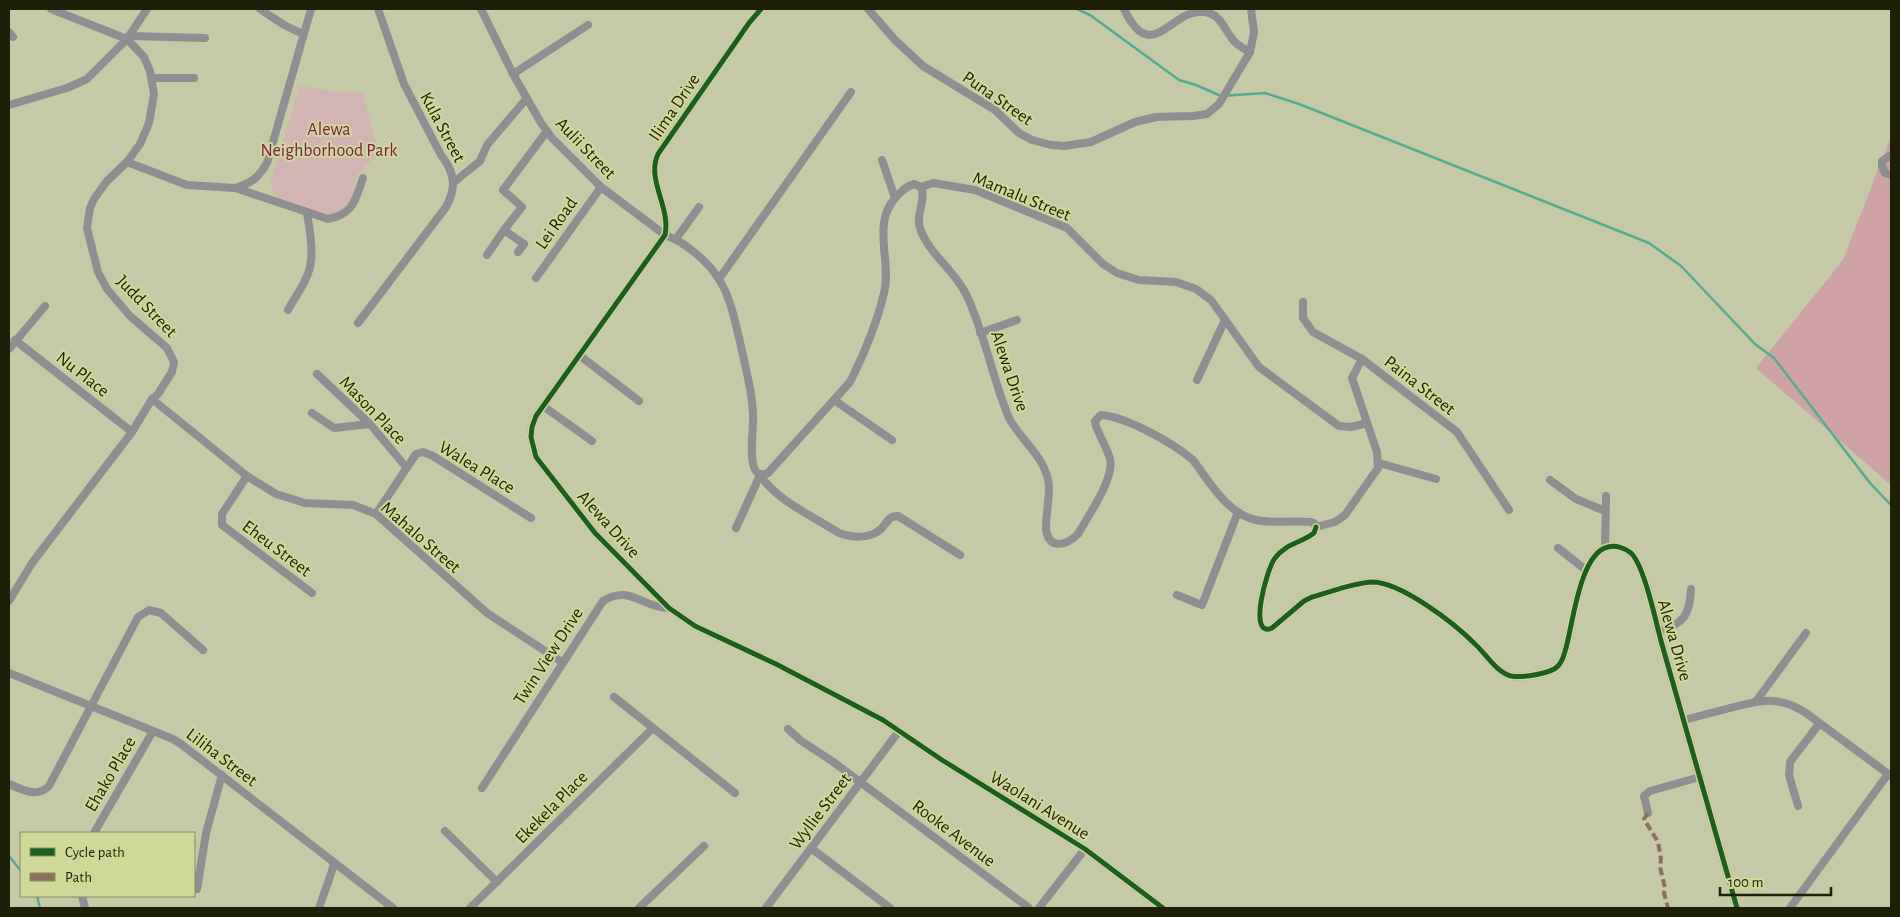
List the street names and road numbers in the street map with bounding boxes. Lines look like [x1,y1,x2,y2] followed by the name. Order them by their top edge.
[959,68,1036,130] street label: Puna Street
[646,71,704,144] street label: Ilima Drive
[416,89,468,166] street label: Kula Street
[552,114,619,183] street label: Aulii Street
[970,169,1073,225] street label: Mamalu Street
[533,194,581,253] street label: Lei Road
[113,272,180,341] street label: Judd Street
[987,329,1031,414] street label: Alewa Drive
[53,349,112,401] street label: Nu Place
[1381,353,1458,419] street label: Paina Street
[336,373,409,448] street label: Mason Place
[436,438,517,497] street label: Walea Place
[574,488,643,562] street label: Alewa Drive
[377,499,464,577] street label: Mahalo Street
[239,517,314,580] street label: Eheu Street
[1654,598,1694,683] street label: Alewa Drive
[511,605,587,708] street label: Twin View Drive
[183,725,260,790] street label: Liliha Street
[82,734,140,815] street label: Ehako Place
[512,768,591,847] street label: Ekekela Place
[986,768,1093,844] street label: Waolani Avenue
[786,770,855,853] street label: Wyllie Street
[909,797,998,871] street label: Rooke Avenue

